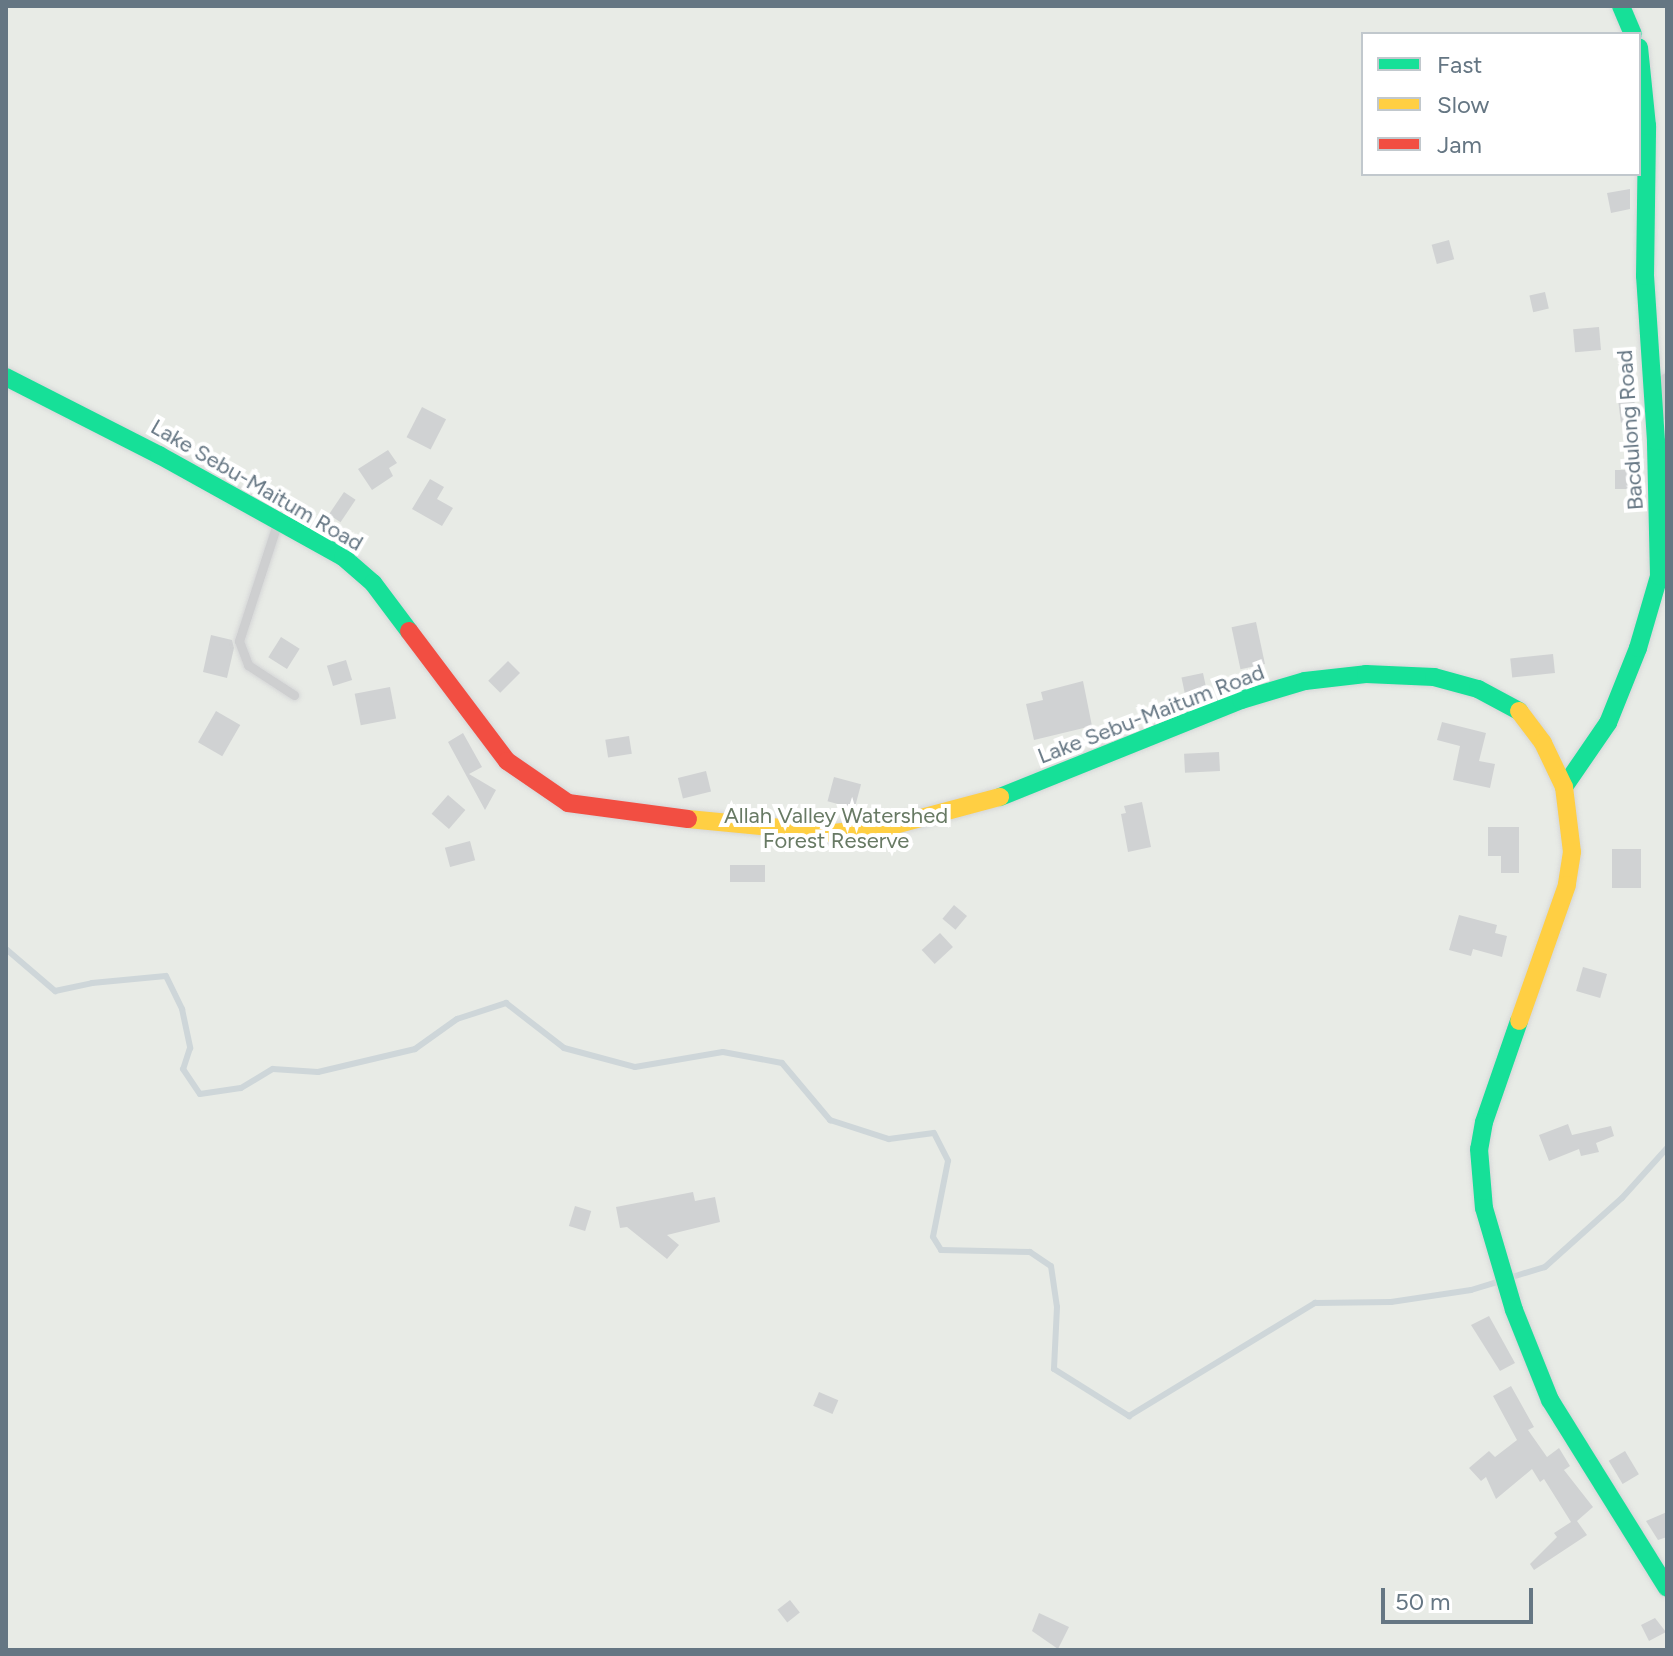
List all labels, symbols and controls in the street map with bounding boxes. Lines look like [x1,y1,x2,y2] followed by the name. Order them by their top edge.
[1361,32,1641,176] legend
[1437,50,1482,79] text: Fast
[1437,90,1489,119] text: Slow
[1437,130,1482,159] text: Jam
[1611,349,1649,511] street label: Bacdulong Road
[146,413,368,557] street label: Lake Sebu-Maitum Road
[1034,659,1268,769] street label: Lake Sebu-Maitum Road
[724,802,948,854] park label: Allah Valley Watershed Forest Reserve
[1385,1572,1537,1622] scale bar
[1395,1587,1451,1616] text: 50 m

